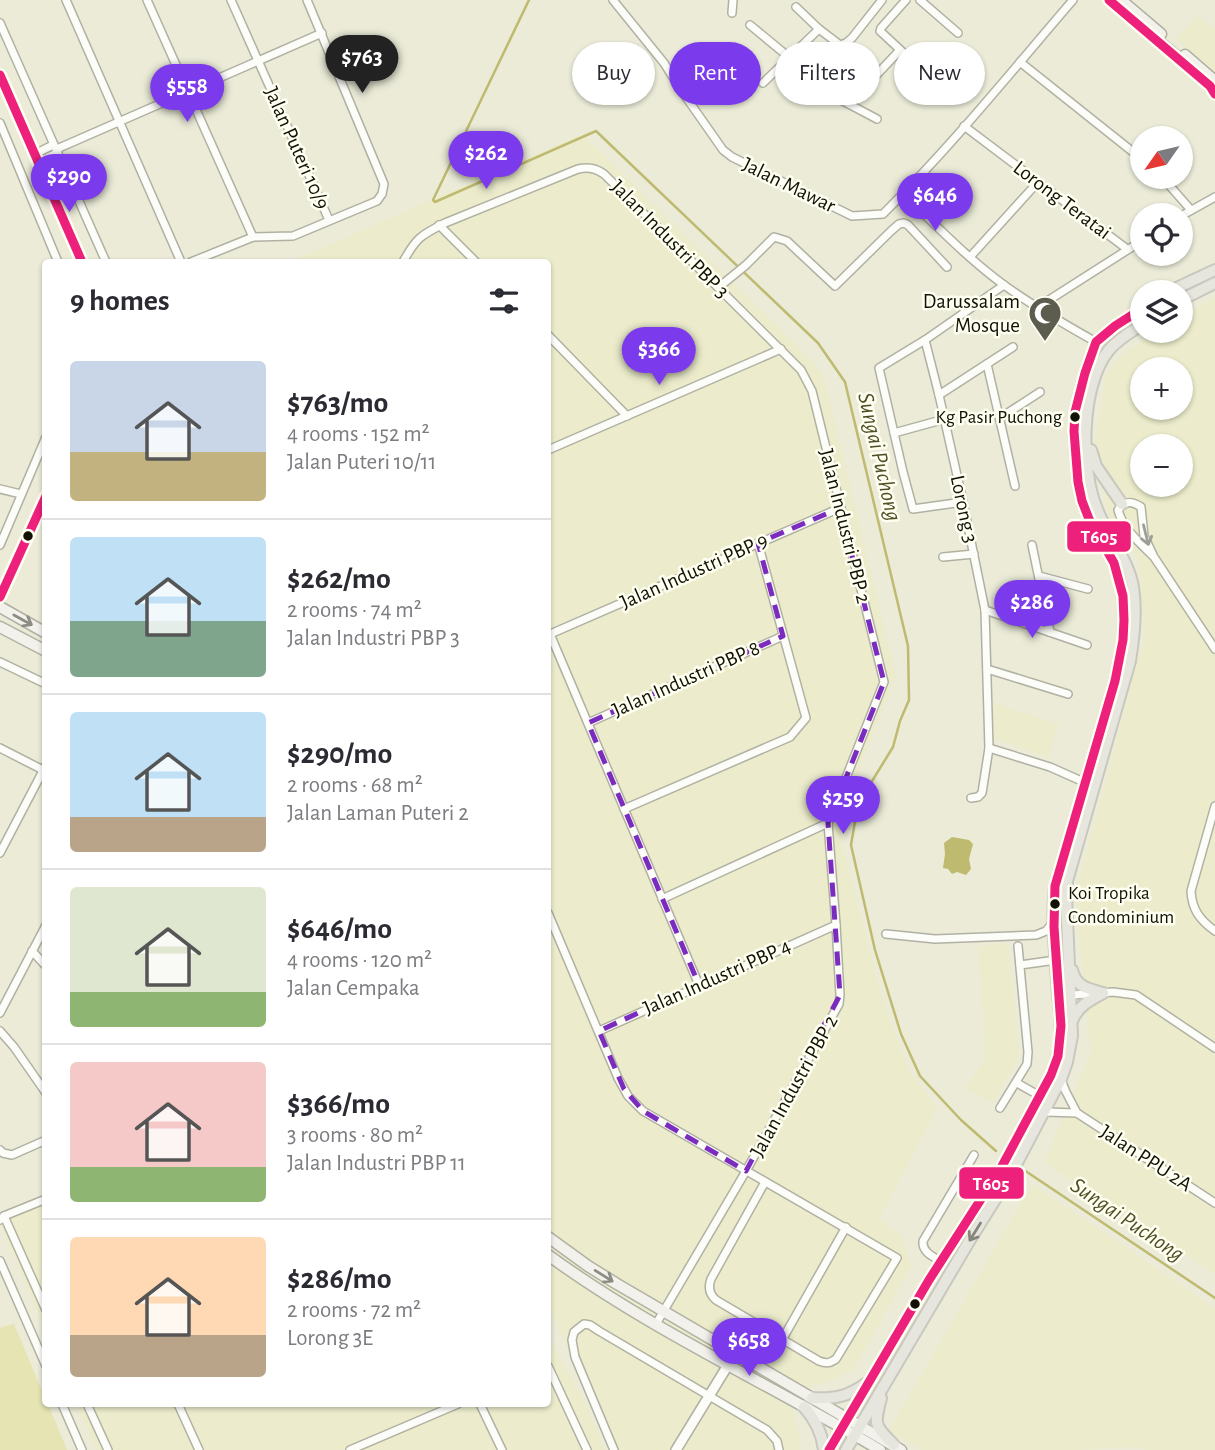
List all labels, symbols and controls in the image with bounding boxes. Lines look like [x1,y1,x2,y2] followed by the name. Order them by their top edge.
[321,36,403,95] pin: $763
[572,42,655,105] chip: Buy
[669,42,761,105] chip: Rent
[775,42,880,105] chip: Filters
[894,42,985,105] chip: New
[341,46,383,69] text: $763
[146,64,228,124] pin: $558
[166,75,208,98] text: $558
[261,84,333,212] street label: Jalan Puteri 10/9
[1130,126,1194,189] north arrow
[1130,126,1193,497] map controls
[445,132,527,191] pin: $262
[464,142,508,165] text: $262
[28,154,110,214] pin: $290
[739,154,839,217] street label: Jalan Mawar
[1009,157,1115,243] street label: Lorong Teratai
[47,165,91,188] text: $290
[894,174,976,233] pin: $646
[607,176,733,302] street label: Jalan Industri PBP 3
[913,184,957,207] text: $646
[1130,203,1193,266] button: locate
[1130,280,1193,343] button: layers
[485,282,523,320] icon: filters
[70,286,170,316] text: 9 homes
[923,291,1020,336] place label: Darussalam Mosque
[1026,294,1064,343] mosque icon: Darussalam Mosque
[618,328,700,387] pin: $366
[638,338,680,361] text: $366
[1130,357,1193,420] button: +
[287,388,388,418] text: $763/mo
[126,389,210,473] icon: home
[853,390,905,524] water label: Sungai Puchong
[935,408,1063,427] place label: Kg Pasir Puchong
[1068,410,1082,424] marker: Kg Pasir Puchong
[287,423,430,446] text: 4 rooms · 152 m²
[1130,434,1193,497] button: −
[816,447,874,605] street label: Jalan Industri PBP 2
[287,451,436,474] text: Jalan Puteri 10/11
[947,473,981,545] street label: Lorong 3
[1066,520,1132,553] line badge: T605
[1140,523,1154,546] one-way arrow
[1081,528,1117,547] text: T605
[21,529,35,543] unlabelled marker
[617,529,771,613] street label: Jalan Industri PBP 9
[287,564,391,594] text: $262/mo
[126,565,210,649] icon: home
[991,580,1073,640] pin: $286
[1010,591,1054,614] text: $286
[287,599,422,622] text: 2 rooms · 74 m²
[12,614,33,627] one-way arrow
[287,627,460,650] text: Jalan Industri PBP 3
[609,637,763,721] street label: Jalan Industri PBP 8
[287,739,392,769] text: $290/mo
[126,740,210,824] icon: home
[287,774,423,797] text: 2 rooms · 68 m²
[802,776,884,836] pin: $259
[822,787,864,810] text: $259
[287,802,469,825] text: Jalan Laman Puteri 2
[1068,884,1174,927] place label: Koi Tropika Condominium
[1048,897,1062,911] marker: Koi Tropika Condominium
[287,914,392,944] text: $646/mo
[126,915,210,999] icon: home
[640,935,794,1019] street label: Jalan Industri PBP 4
[287,949,432,972] text: 4 rooms · 120 m²
[287,977,420,1000] text: Jalan Cempaka
[746,1012,842,1160] street label: Jalan Industri PBP 2
[287,1089,390,1119] text: $366/mo
[126,1090,210,1174] icon: home
[1096,1121,1196,1195] street label: Jalan PPU 2A
[287,1124,423,1147] text: 3 rooms · 80 m²
[287,1152,466,1175] text: Jalan Industri PBP 11
[958,1166,1025,1200] line badge: T605
[1066,1174,1188,1266] water label: Sungai Puchong
[973,1175,1009,1194] text: T605
[967,1222,982,1241] one-way arrow
[287,1264,391,1294] text: $286/mo
[126,1265,210,1349] icon: home
[593,1269,613,1283] one-way arrow
[908,1297,922,1311] unlabelled marker
[287,1299,421,1322] text: 2 rooms · 72 m²
[708,1318,790,1378] pin: $658
[287,1327,373,1350] text: Lorong 3E
[728,1329,770,1352] text: $658

